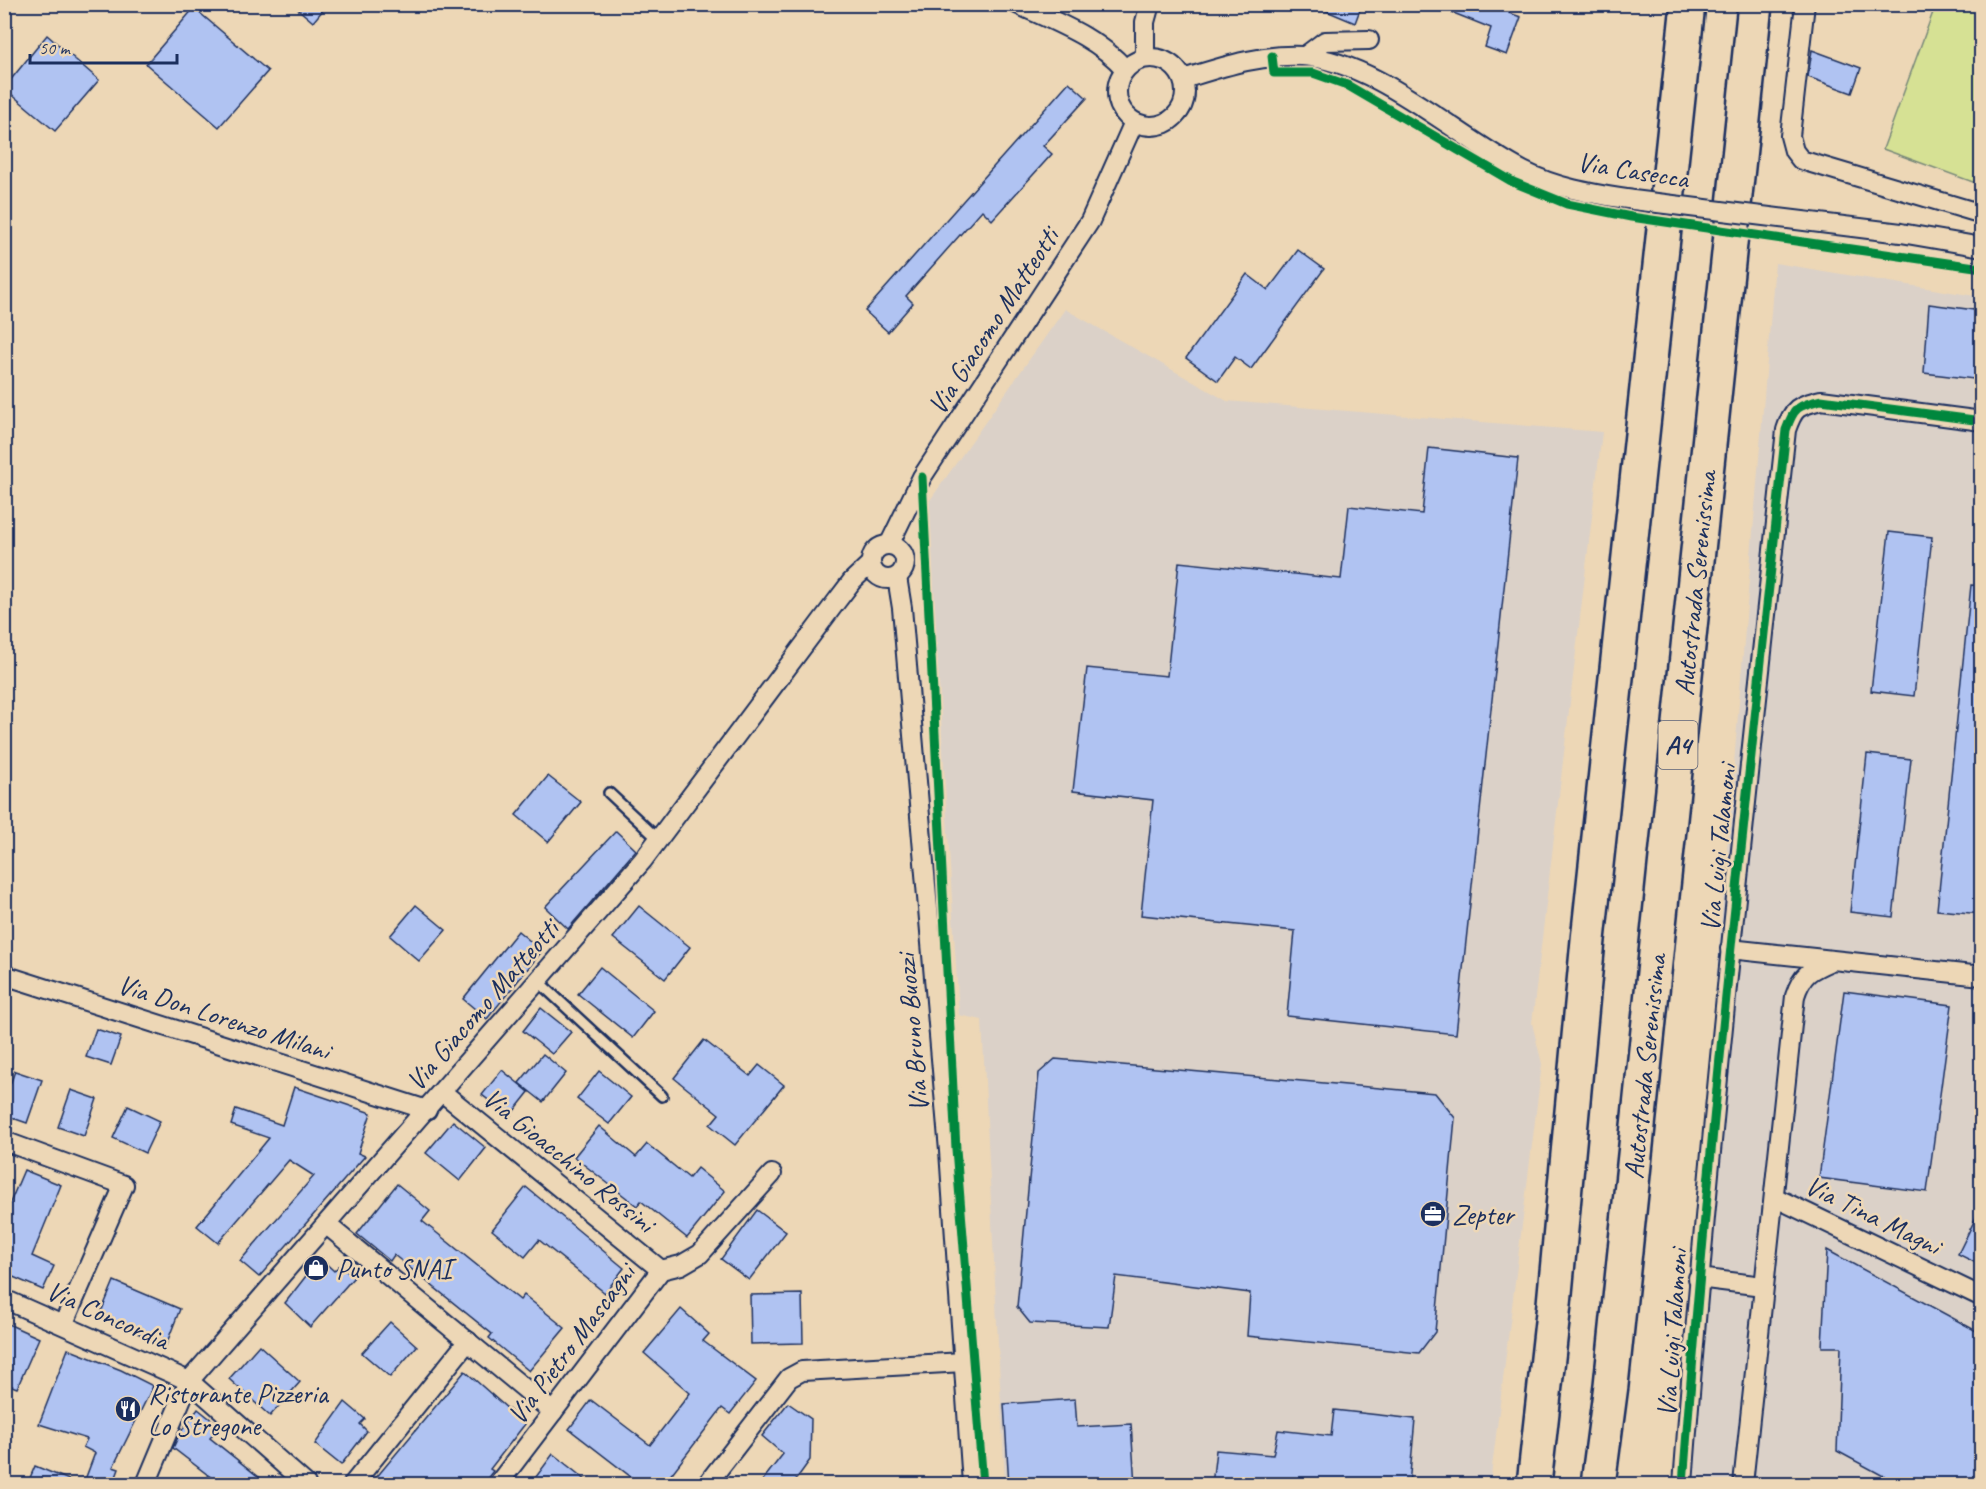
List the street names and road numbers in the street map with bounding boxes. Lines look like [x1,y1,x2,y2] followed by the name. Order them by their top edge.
[1575,144,1693,196] street label: Via Casecca
[920,218,1068,421] street label: Via Giacomo Matteotti
[1666,467,1724,697] street label: Autostrada Serenissima
[1658,721,1698,769] road number: A4
[1692,759,1745,934] street label: Via Luigi Talamoni
[398,909,568,1098] street label: Via Giacomo Matteotti
[887,949,936,1114] street label: Via Bruno Buozzi
[1615,950,1674,1180] street label: Autostrada Serenissima
[114,966,338,1069] street label: Via Don Lorenzo Milani
[476,1080,665,1242] street label: Via Gioacchino Rossini
[1800,1167,1950,1264] street label: Via Tina Magni
[1649,1244,1696,1418] street label: Via Luigi Talamoni
[499,1254,645,1431] street label: Via Pietro Mascagni
[41,1272,177,1359] street label: Via Concordia

